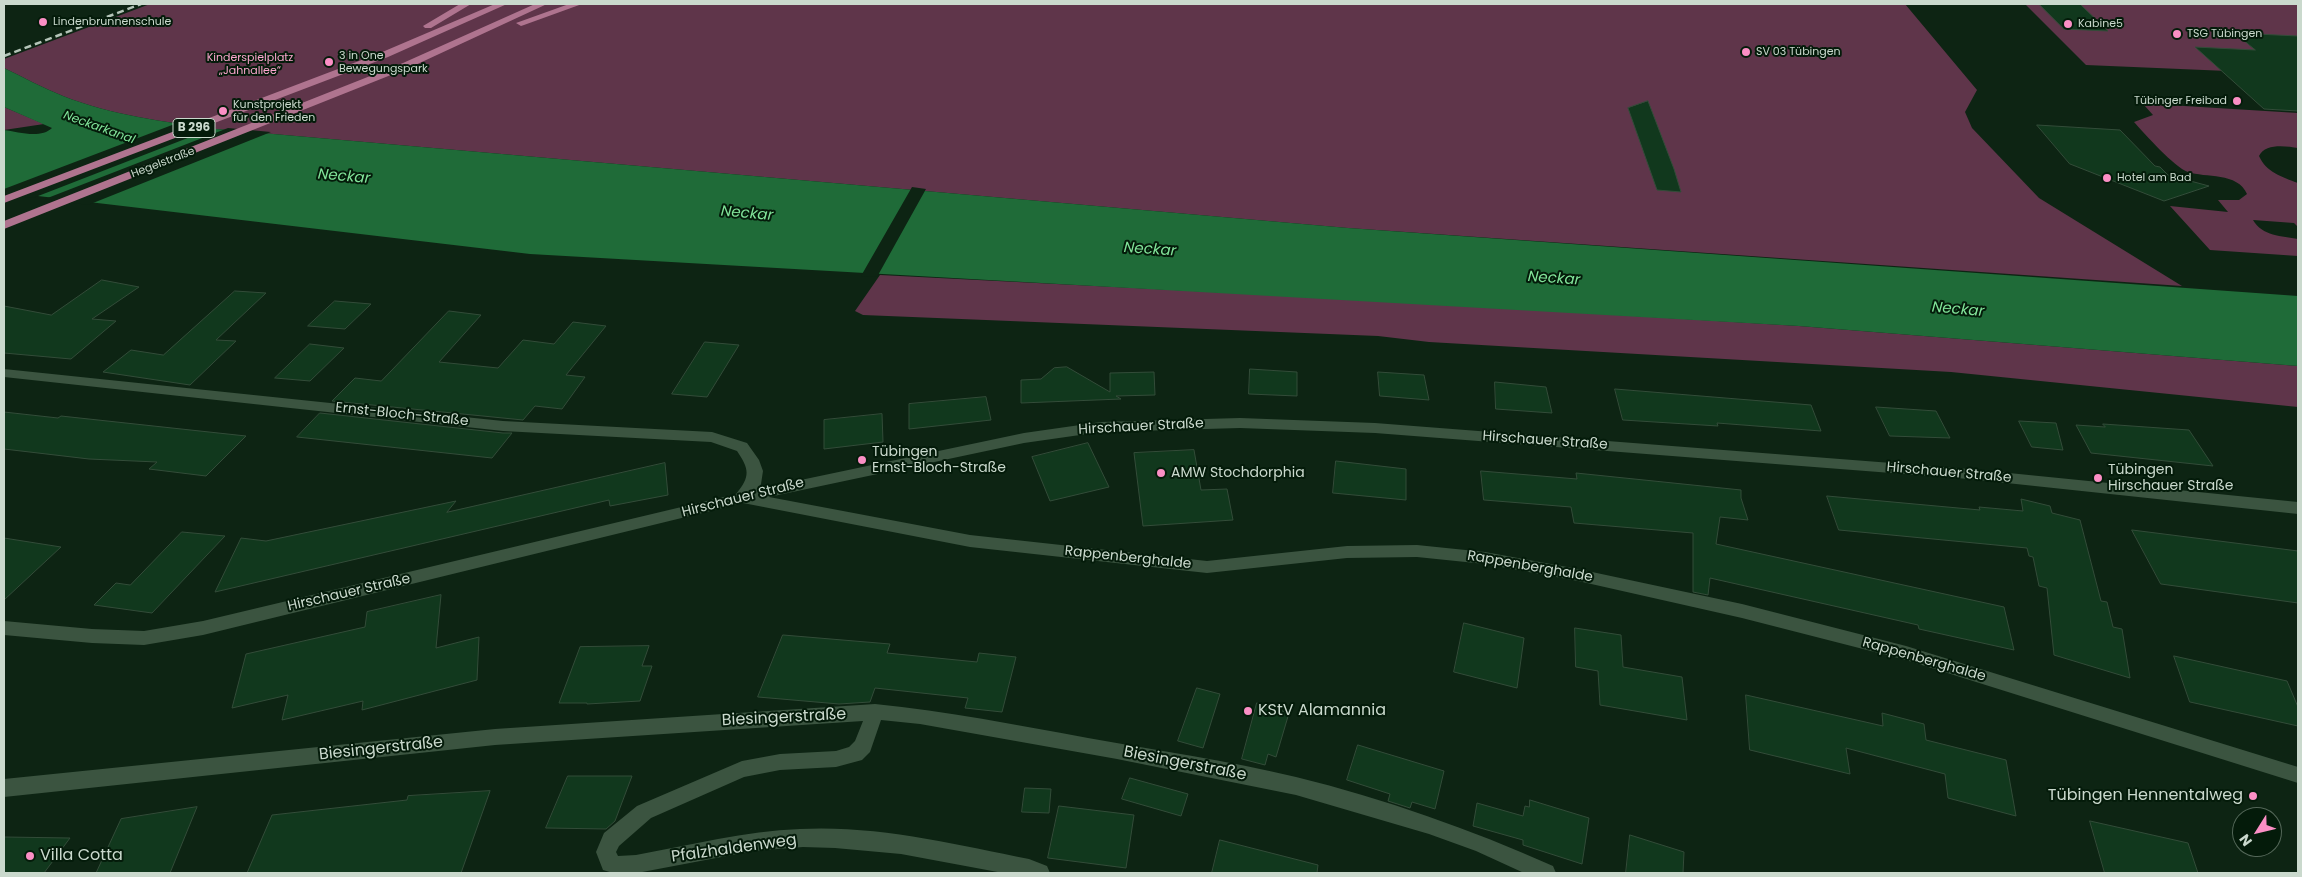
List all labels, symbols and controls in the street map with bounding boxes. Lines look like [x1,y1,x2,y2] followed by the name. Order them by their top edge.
[53,15,171,29] place label: Lindenbrunnenschule
[37,16,49,28] marker: Lindenbrunnenschule
[2078,17,2123,31] place label: Kabine5
[2062,18,2074,30] marker: Kabine5
[2187,27,2262,41] place label: TSG Tübingen
[2171,28,2183,40] marker: TSG Tübingen
[1756,45,1841,59] place label: SV 03 Tübingen
[1740,46,1752,58] marker: SV 03 Tübingen
[339,49,428,75] place label: 3 in One Bewegungspark
[207,51,293,77] park label: Kinderspielplatz „Jahnallee“
[323,56,335,68] marker: 3 in One Bewegungspark
[2134,94,2227,108] place label: Tübinger Freibad
[2231,95,2243,107] marker: Tübinger Freibad
[233,98,315,124] place label: Kunstprojekt für den Frieden
[217,105,229,117] marker: Kunstprojekt für den Frieden
[61,108,137,148] water label: Neckarkanal
[173,119,215,138] road number: B 296
[129,145,197,181] street label: Hegelstraße
[317,166,371,188] water label: Neckar
[2117,171,2191,185] place label: Hotel am Bad
[2101,172,2113,184] marker: Hotel am Bad
[720,203,774,225] water label: Neckar
[1123,239,1177,261] water label: Neckar
[1527,268,1581,290] water label: Neckar
[1931,299,1985,321] water label: Neckar
[335,400,469,430] street label: Ernst-Bloch-Straße
[1078,415,1204,439] street label: Hirschauer Straße
[1482,428,1608,454] street label: Hirschauer Straße
[872,444,1006,477] place label: Tübingen Ernst-Bloch-Straße
[856,454,868,466] marker: Tübingen Ernst-Bloch-Straße
[1886,459,2012,487] street label: Hirschauer Straße
[2108,462,2233,494] place label: Tübingen Hirschauer Straße
[1171,465,1305,481] place label: AMW Stochdorphia
[1155,467,1167,479] marker: AMW Stochdorphia
[2092,472,2104,484] marker: Tübingen Hirschauer Straße
[680,475,806,521] street label: Hirschauer Straße
[1064,543,1192,573] street label: Rappenberghalde
[1466,548,1594,586] street label: Rappenberghalde
[286,571,412,615] street label: Hirschauer Straße
[1860,634,1988,686] street label: Rappenberghalde
[1258,701,1386,721] place label: KStV Alamannia
[721,705,847,731] street label: Biesingerstraße
[1242,705,1254,717] marker: KStV Alamannia
[318,733,444,765] street label: Biesingerstraße
[1122,743,1248,785] street label: Biesingerstraße
[2048,786,2243,806] place label: Tübingen Hennentalweg
[2247,790,2259,802] marker: Tübingen Hennentalweg
[2232,807,2282,857] north arrow
[2234,830,2257,850] text: N
[670,831,798,867] street label: Pfalzhaldenweg
[40,846,123,866] place label: Villa Cotta
[24,850,36,862] marker: Villa Cotta

